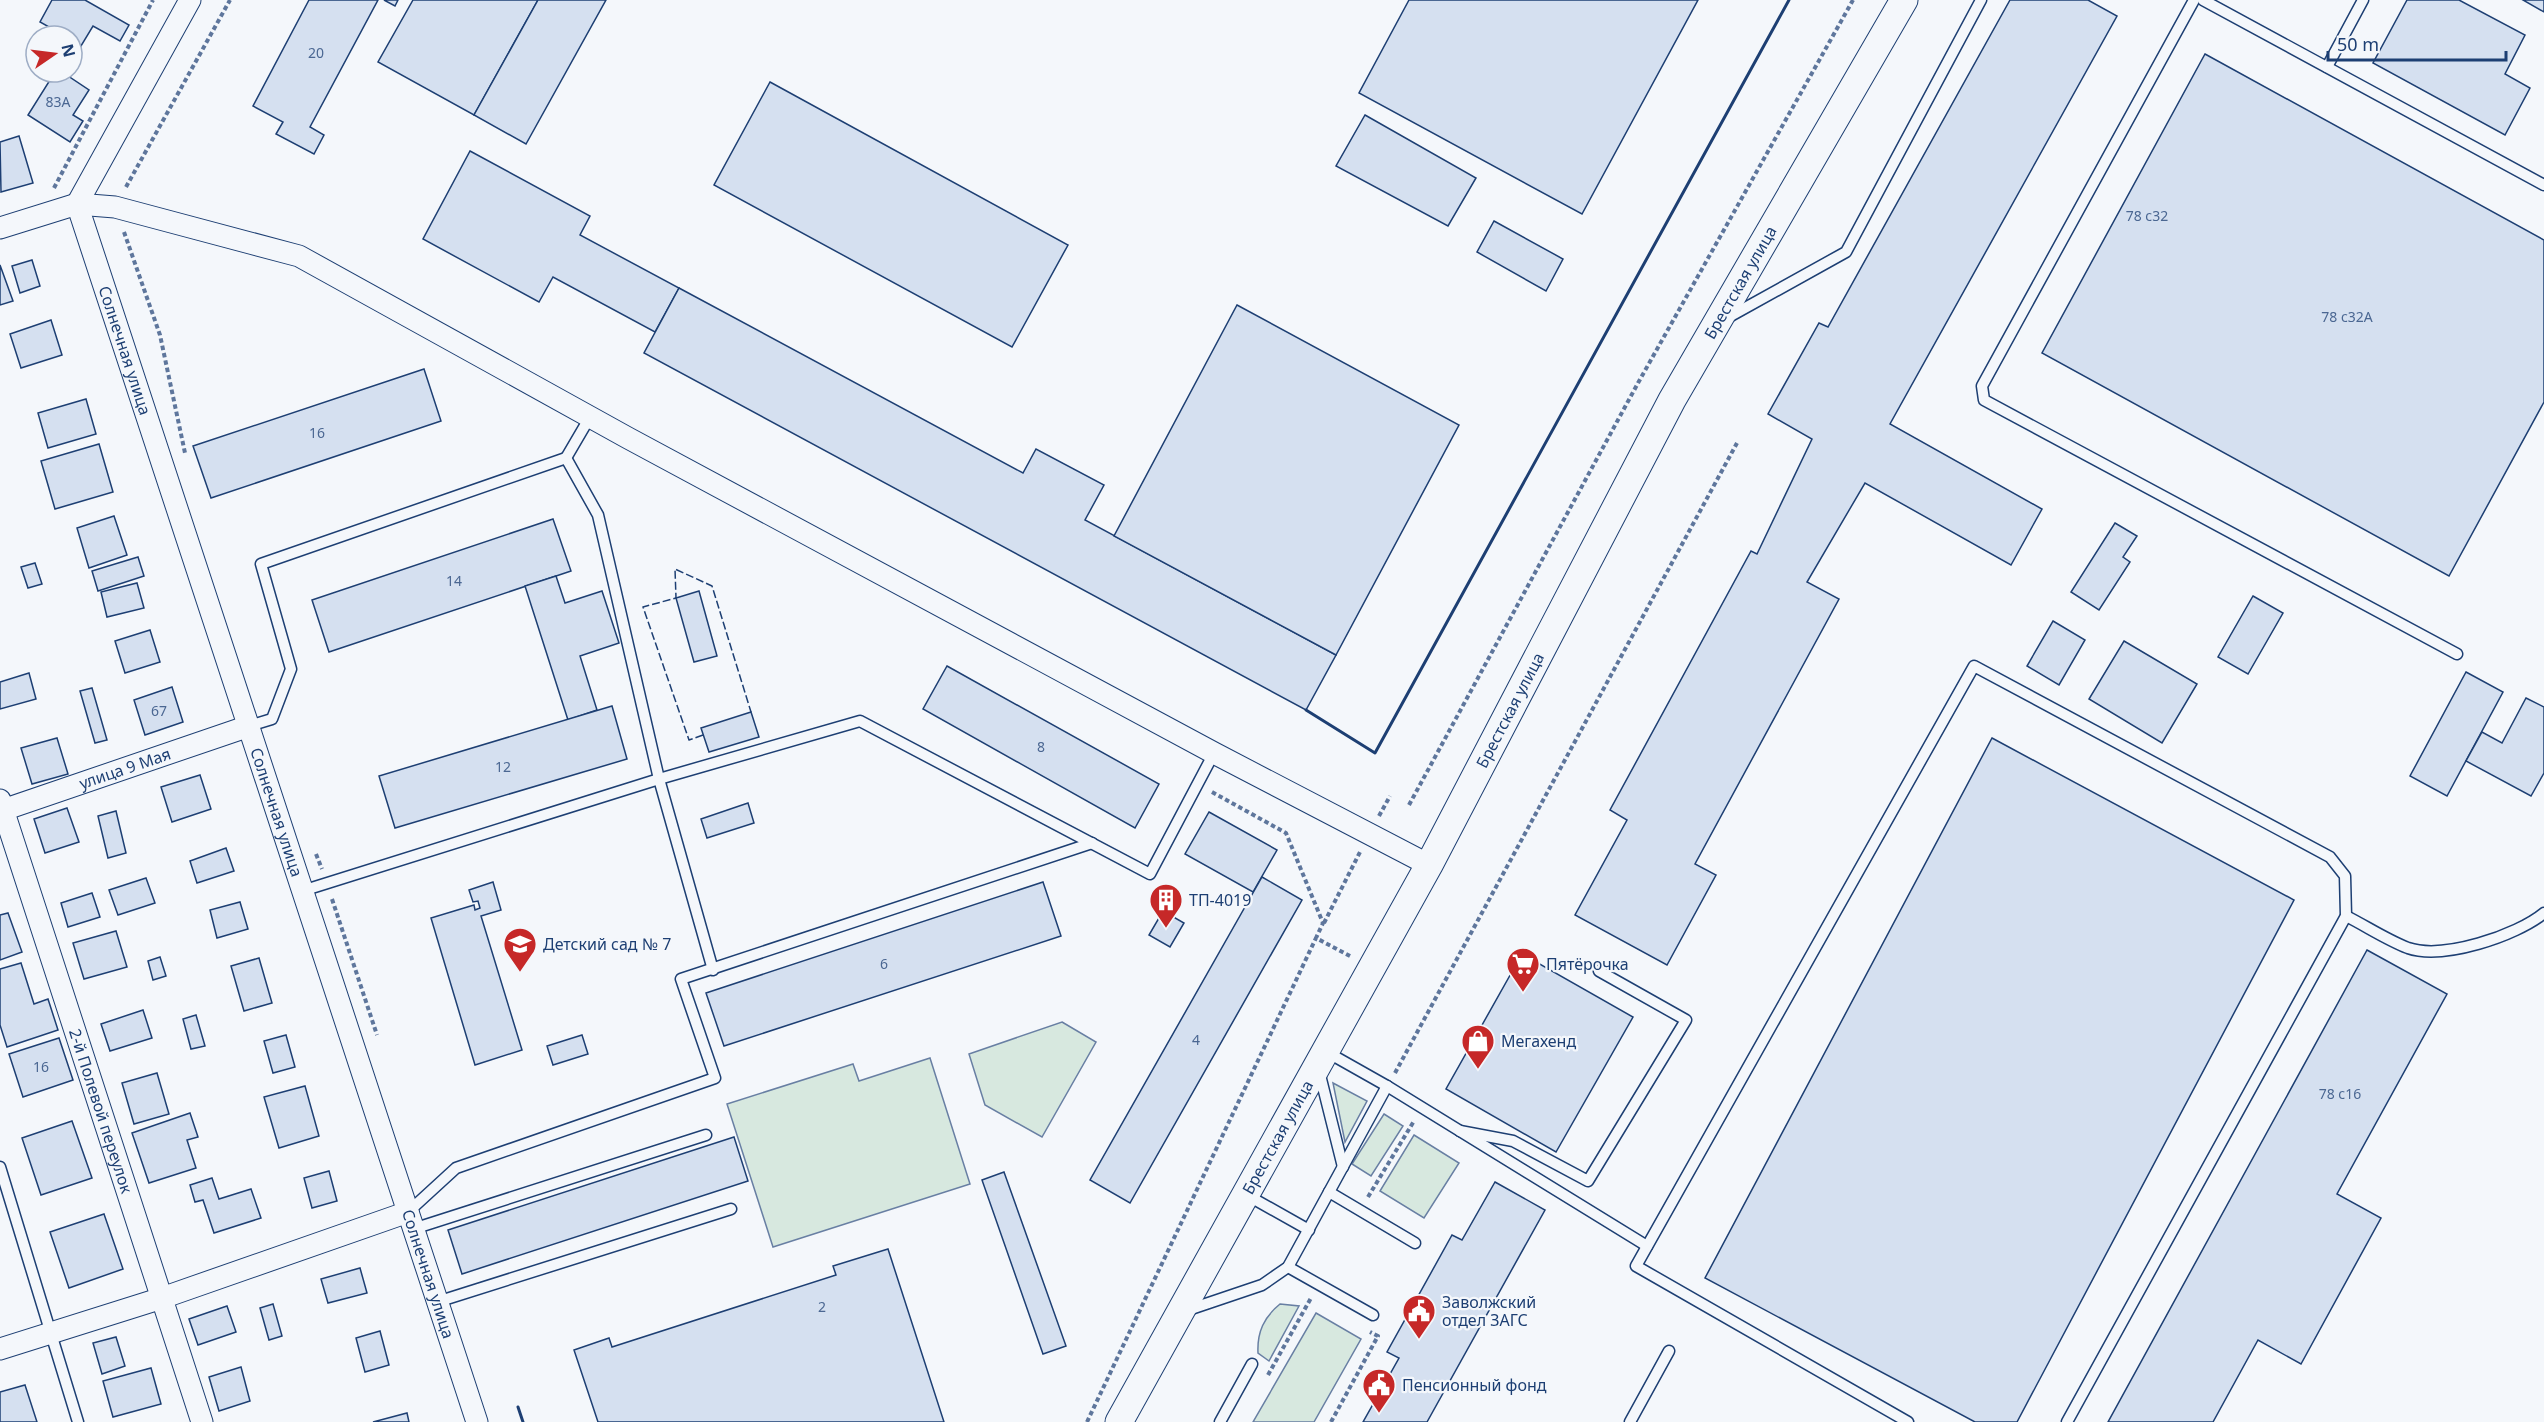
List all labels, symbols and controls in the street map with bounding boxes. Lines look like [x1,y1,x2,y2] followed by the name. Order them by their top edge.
[24,24,84,84] north arrow
[2328,24,2506,62] scale bar
[2337,32,2379,56] text: 50 m
[56,41,81,59] text: N
[308,43,324,62] house number: 20
[46,92,71,111] house number: 83А
[2126,206,2168,225] house number: 78 с32
[1699,222,1782,343] street label: Брестская улица
[94,283,157,418] street label: Солнечная улица
[2321,307,2373,326] house number: 78 с32А
[309,423,325,442] house number: 16
[446,571,462,590] house number: 14
[1471,649,1549,772] street label: Брестская улица
[151,701,167,720] house number: 67
[1037,737,1045,756] house number: 8
[76,743,174,794] street label: улица 9 Мая
[245,745,308,879] street label: Солнечная улица
[495,757,511,776] house number: 12
[1148,882,1184,929] building icon: ТП-4019
[1189,889,1251,911] place label: ТП-4019
[502,926,538,973] school or university icon: Детский сад № 7
[543,933,671,955] place label: Детский сад № 7
[1505,946,1541,993] supermarket icon: Пятёрочка
[1546,953,1629,975] place label: Пятёрочка
[880,954,888,973] house number: 6
[1460,1023,1496,1070] shop icon: Мегахенд
[64,1026,138,1197] street label: 2-й Полевой переулок
[1192,1030,1200,1049] house number: 4
[1501,1030,1576,1052] place label: Мегахенд
[33,1057,49,1076] house number: 16
[1237,1076,1318,1198] street label: Брестская улица
[2319,1084,2361,1103] house number: 78 с16
[397,1206,460,1341] street label: Солнечная улица
[1442,1291,1536,1331] place label: Заволжский отдел ЗАГС
[1401,1293,1437,1340] public building icon: Заволжский отдел ЗАГС
[818,1297,826,1316] house number: 2
[1361,1367,1397,1414] public building icon: Пенсионный фонд
[1402,1374,1547,1396] place label: Пенсионный фонд

